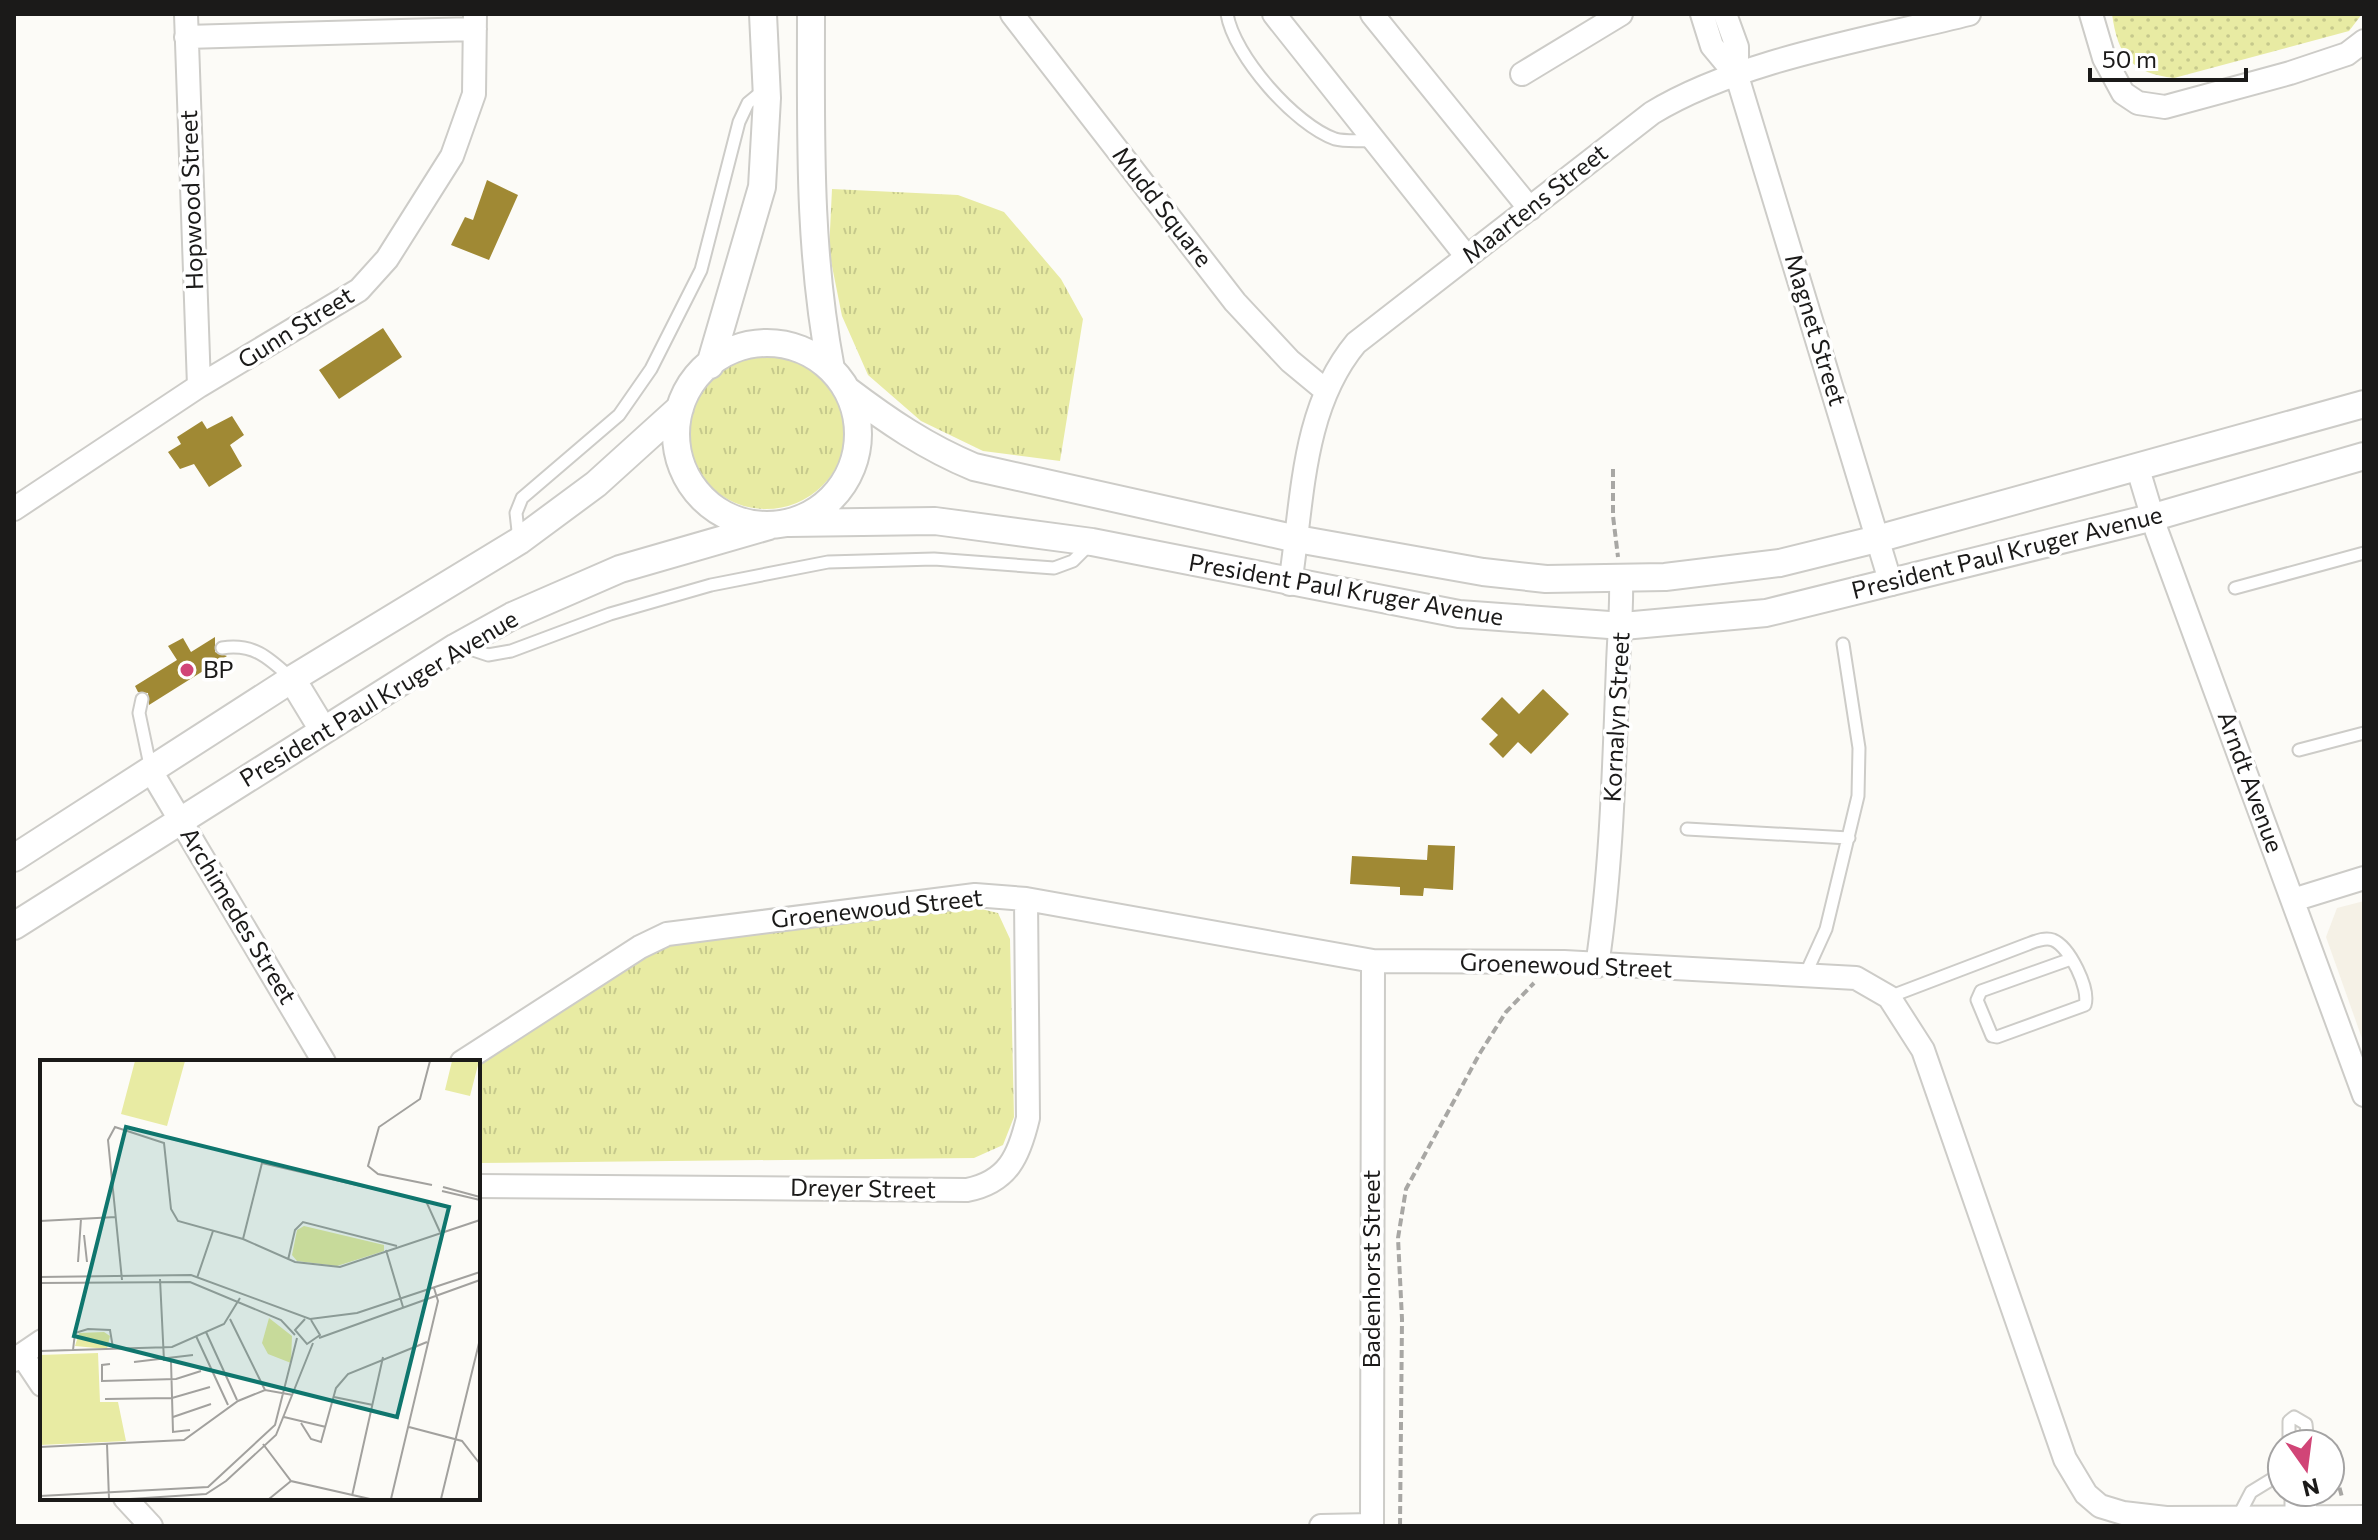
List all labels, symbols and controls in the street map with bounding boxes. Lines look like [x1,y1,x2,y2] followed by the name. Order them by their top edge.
[2090,32,2246,82] scale bar
[2102,44,2157,73] text: 50 m
[173,109,208,290] street label: Hopwood Street
[1455,137,1613,269] street label: Maartens Street
[1107,140,1219,272] street label: Mudd Square
[1780,250,1853,409] street label: Magnet Street
[232,280,359,374] street label: Gunn Street
[1848,499,2165,604] street label: President Paul Kruger Avenue
[1187,547,1506,631] street label: President Paul Kruger Avenue
[234,603,522,792] street label: President Paul Kruger Avenue
[1597,631,1634,803] street label: Kornalyn Street
[203,654,234,683] place label: BP
[178,661,196,679] marker: BP
[2212,707,2290,856] street label: Arndt Avenue
[175,822,304,1009] street label: Archimedes Street
[770,882,984,933] street label: Groenewoud Street
[1459,946,1673,983] street label: Groenewoud Street
[40,1060,480,1500] inset map
[1356,1169,1385,1368] street label: Badenhorst Street
[790,1172,936,1203] street label: Dreyer Street
[2266,1428,2346,1508] north arrow
[2300,1473,2322,1503] text: N

